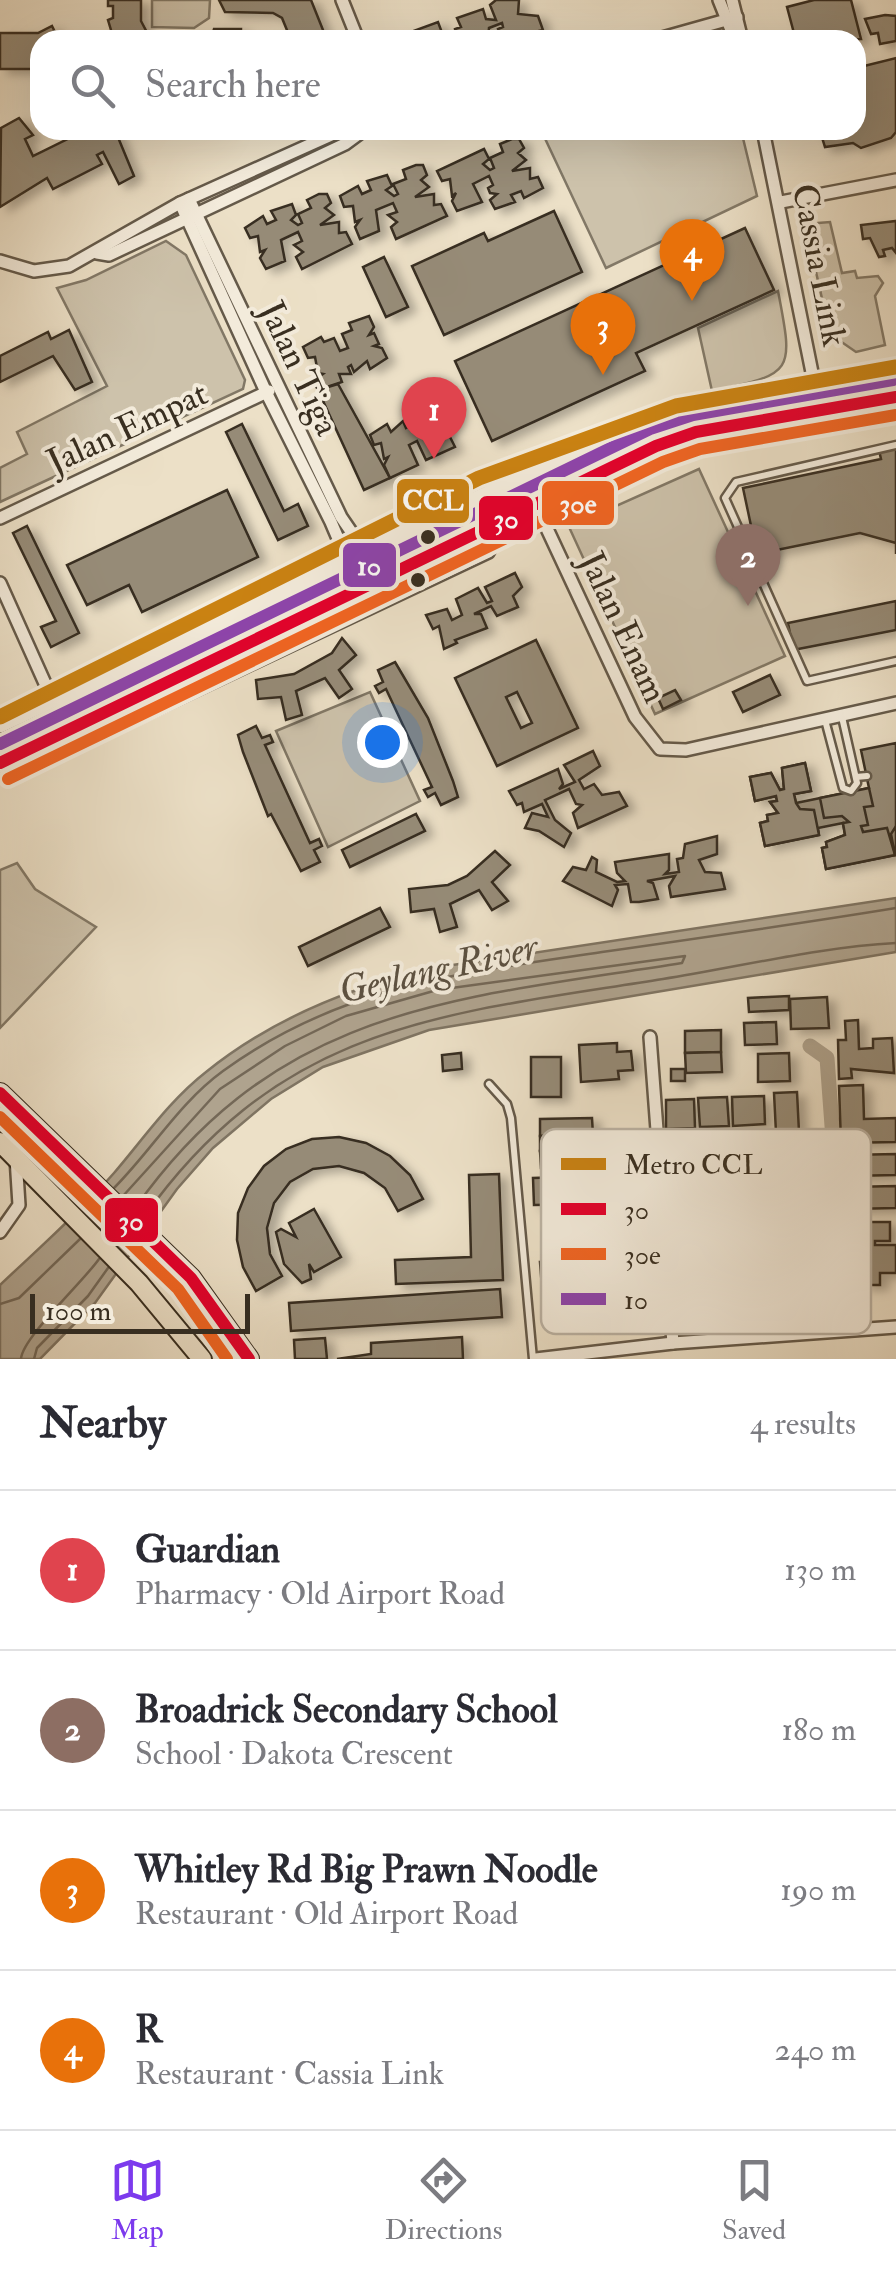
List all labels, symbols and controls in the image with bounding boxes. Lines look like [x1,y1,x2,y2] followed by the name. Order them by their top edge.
[30,30,866,140] search box
[65,58,120,113] icon: search
[145,61,321,109] text: Search here
[782,180,856,350] street label: Cassia Link
[660,218,724,301] pin: 4
[570,292,636,375] pin: 3
[249,293,350,443] street label: Jalan Tiga
[39,372,215,485] street label: Jalan Empat
[402,376,466,459] pin: 1
[395,477,471,525] line badge: CCL
[540,479,616,527] line badge: 30e
[402,484,464,519] text: CCL
[560,487,597,522] text: 30e
[477,494,535,542] line badge: 30
[493,502,519,537] text: 30
[716,524,780,606] pin: 2
[418,527,438,547] unlabelled marker
[341,541,398,589] line badge: 10
[569,544,677,710] street label: Jalan Enam
[357,549,381,584] text: 10
[408,570,428,590] unlabelled marker
[357,717,408,768] your location
[334,922,544,1015] water label: Geylang River
[541,1129,871,1334] legend
[624,1148,762,1183] text: Metro CCL
[624,1193,649,1228] text: 30
[103,1196,160,1244] line badge: 30
[118,1204,144,1239] text: 30
[624,1238,661,1273] text: 30e
[624,1283,648,1318] text: 10
[30,1289,250,1334] scale bar
[45,1294,111,1329] text: 100 m
[40,1398,166,1450] text: Nearby
[750,1404,856,1444] text: 4 results
[135,1526,280,1574] text: Guardian
[67,1550,78,1590] text: 1
[784,1550,856,1590] text: 130 m
[135,1574,505,1614] text: Pharmacy · Old Airport Road
[135,1686,558,1734] text: Broadrick Secondary School
[64,1710,81,1750] text: 2
[782,1710,856,1750] text: 180 m
[135,1734,453,1774] text: School · Dakota Crescent
[135,1846,598,1894] text: Whitley Rd Big Prawn Noodle
[66,1870,79,1910] text: 3
[780,1870,856,1910] text: 190 m
[135,1894,518,1934] text: Restaurant · Old Airport Road
[135,2006,162,2054] text: R
[64,2030,81,2070] text: 4
[775,2030,856,2070] text: 240 m
[135,2054,444,2094] text: Restaurant · Cassia Link
[110,2153,165,2248] tab: Map
[385,2153,502,2248] tab: Directions
[722,2153,786,2248] tab: Saved

